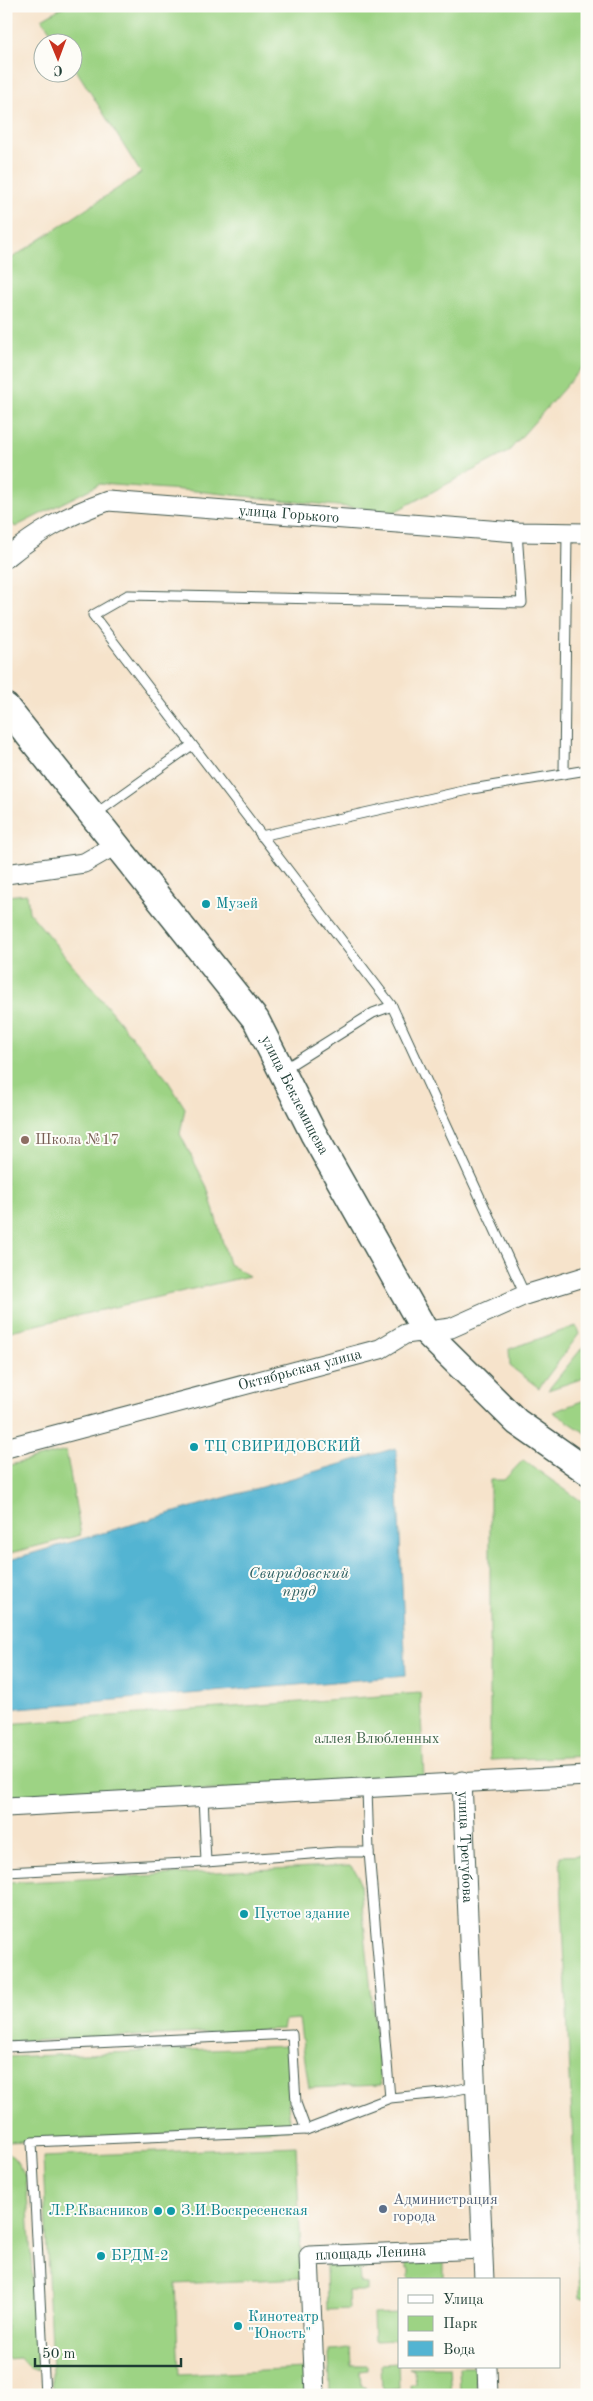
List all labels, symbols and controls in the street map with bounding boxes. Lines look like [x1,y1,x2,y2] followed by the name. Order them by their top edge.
[32,32,82,82] north arrow
[53,63,63,77] text: С
[238,503,340,526] street label: улица Горького
[216,897,258,912] place label: Музей
[200,898,212,910] marker: Музей
[258,1033,332,1158] street label: улица Беклемищева
[35,1133,119,1148] place label: Школа №17
[19,1134,31,1146] marker: Школа №17
[237,1347,364,1394] street label: Октябрьская улица
[204,1436,361,1455] place label: ТЦ СВИРИДОВСКИЙ
[188,1441,200,1453] marker: ТЦ СВИРИДОВСКИЙ
[249,1566,349,1600] water label: Свиридовский пруд
[314,1732,440,1747] park label: аллея Влюбленных
[455,1791,475,1904] street label: улица Трегубова
[254,1907,350,1922] place label: Пустое здание
[238,1908,250,1920] marker: Пустое здание
[393,2193,498,2225] place label: Администрация города
[377,2203,389,2215] marker: Администрация города
[49,2204,148,2219] place label: Л.Р.Квасников
[181,2204,308,2219] place label: З.И.Воскресенская
[152,2205,164,2217] marker: Л.Р.Квасников
[165,2205,177,2217] marker: З.И.Воскресенская
[315,2244,427,2263] street label: площадь Ленина
[111,2249,169,2264] place label: БРДМ-2
[95,2250,107,2262] marker: БРДМ-2
[398,2278,560,2368] legend
[443,2293,484,2308] text: Улица
[248,2310,319,2342] place label: Кинотеатр "Юность"
[443,2317,478,2332] text: Парк
[232,2320,244,2332] marker: Кинотеатр "Юность"
[35,2336,181,2368] scale bar
[443,2343,476,2358] text: Вода
[42,2347,76,2362] text: 50 m

